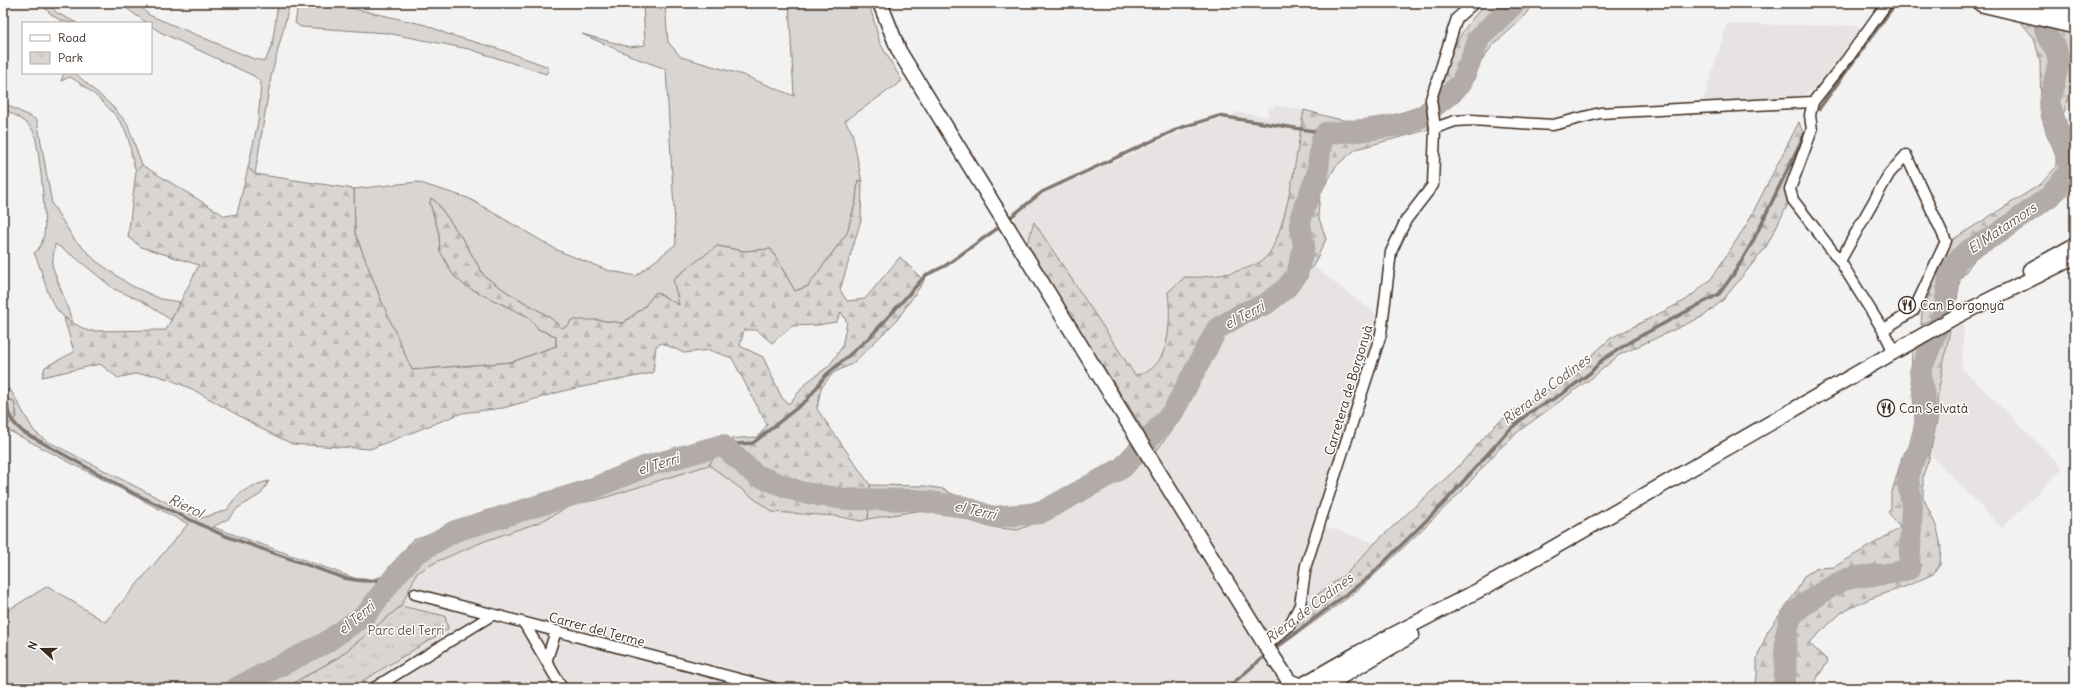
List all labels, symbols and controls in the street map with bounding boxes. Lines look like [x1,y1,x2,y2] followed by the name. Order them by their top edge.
[22,22,152,74] legend
[58,30,86,45] text: Road
[58,50,83,65] text: Park
[1964,198,2041,258] water label: El Matamors
[1897,295,1917,315] restaurant icon: Can Borgonyà
[1221,296,1269,333] water label: el Terri
[1920,297,2004,314] place label: Can Borgonyà
[1321,323,1376,457] street label: Carretera de Borgonyà
[1498,349,1595,428] water label: Riera de Codines
[1876,398,1896,418] restaurant icon: Can Selvatà
[1899,400,1968,417] place label: Can Selvatà
[635,449,683,479] water label: el Terri
[166,490,208,523] water label: Rierol
[952,497,999,524] water label: el Terri
[1261,568,1358,647] water label: Riera de Codines
[334,596,379,639] water label: el Terri
[547,608,647,650] street label: Carrer del Terme
[368,622,444,639] park label: Parc del Terri
[22,629,62,669] north arrow
[25,639,41,651] text: N

